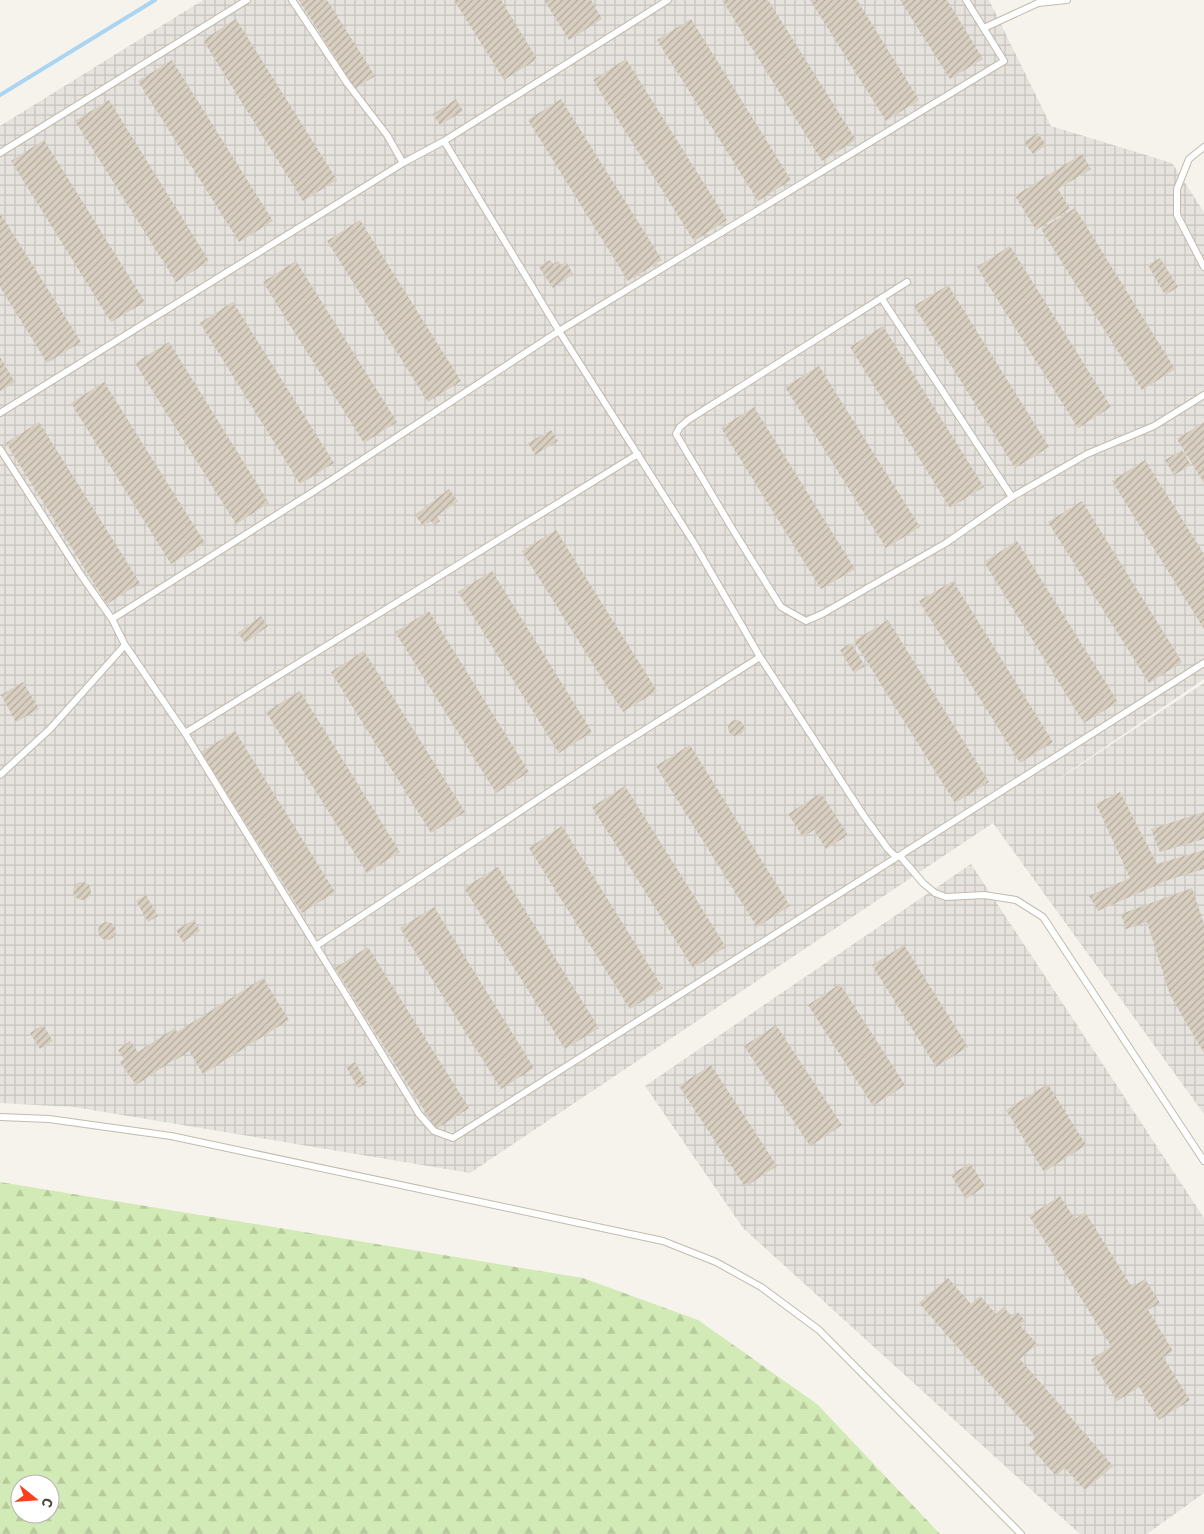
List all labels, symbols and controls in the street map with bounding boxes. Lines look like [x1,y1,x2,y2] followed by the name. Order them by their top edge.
[10,1474,60,1524] north arrow
[37,1496,57,1510] text: С

